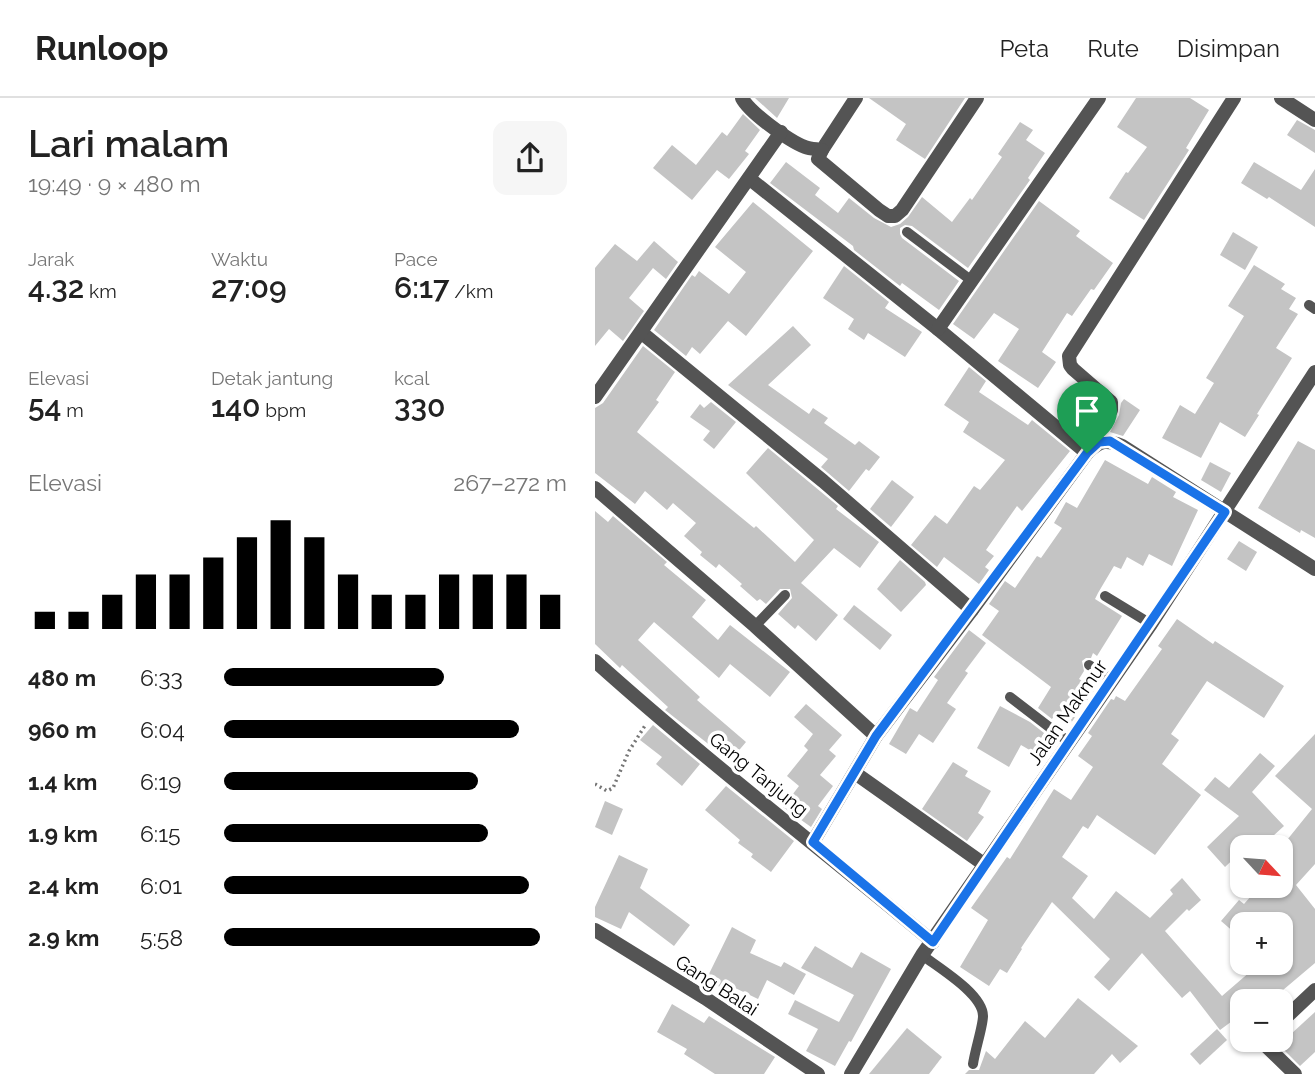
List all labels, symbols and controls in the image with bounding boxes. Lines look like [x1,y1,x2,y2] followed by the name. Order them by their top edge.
[35,29,168,68] text: Runloop
[999,34,1049,63] text: Peta
[1087,34,1139,63] text: Rute
[1177,34,1280,63] text: Disimpan
[28,121,229,166] text: Lari malam
[493,121,567,195] button: share
[28,170,201,197] text: 19:49 · 9 × 480 m
[28,248,74,270] text: Jarak
[211,248,268,270] text: Waktu
[394,248,438,270] text: Pace
[28,270,84,305] text: 4.32
[211,270,287,305] text: 27:09
[394,270,449,305] text: 6:17
[84,280,117,302] text: km
[449,280,493,302] text: /km
[28,367,89,389] text: Elevasi
[211,367,333,389] text: Detak jantung
[394,367,430,389] text: kcal
[1057,381,1117,453] pin
[28,389,61,424] text: 54
[211,389,260,424] text: 140
[394,389,445,424] text: 330
[1068,392,1106,430] icon: arrive
[61,399,84,421] text: m
[260,399,306,421] text: bpm
[28,469,102,496] text: Elevasi
[453,469,567,496] text: 267–272 m
[1023,655,1112,769] street label: Jalan Makmur
[28,664,96,691] text: 480 m
[140,664,183,691] text: 6:33
[28,716,97,743] text: 960 m
[140,716,185,743] text: 6:04
[705,728,813,820] street label: Gang Tanjung
[28,768,97,795] text: 1.4 km
[140,768,182,795] text: 6:19
[28,820,98,847] text: 1.9 km
[140,820,181,847] text: 6:15
[1230,835,1293,898] north arrow
[1230,835,1293,1052] map controls
[28,872,99,899] text: 2.4 km
[140,872,182,899] text: 6:01
[1230,912,1293,975] button: +
[28,924,99,951] text: 2.9 km
[140,924,183,951] text: 5:58
[671,950,763,1020] street label: Gang Balai
[1230,989,1293,1052] button: −

